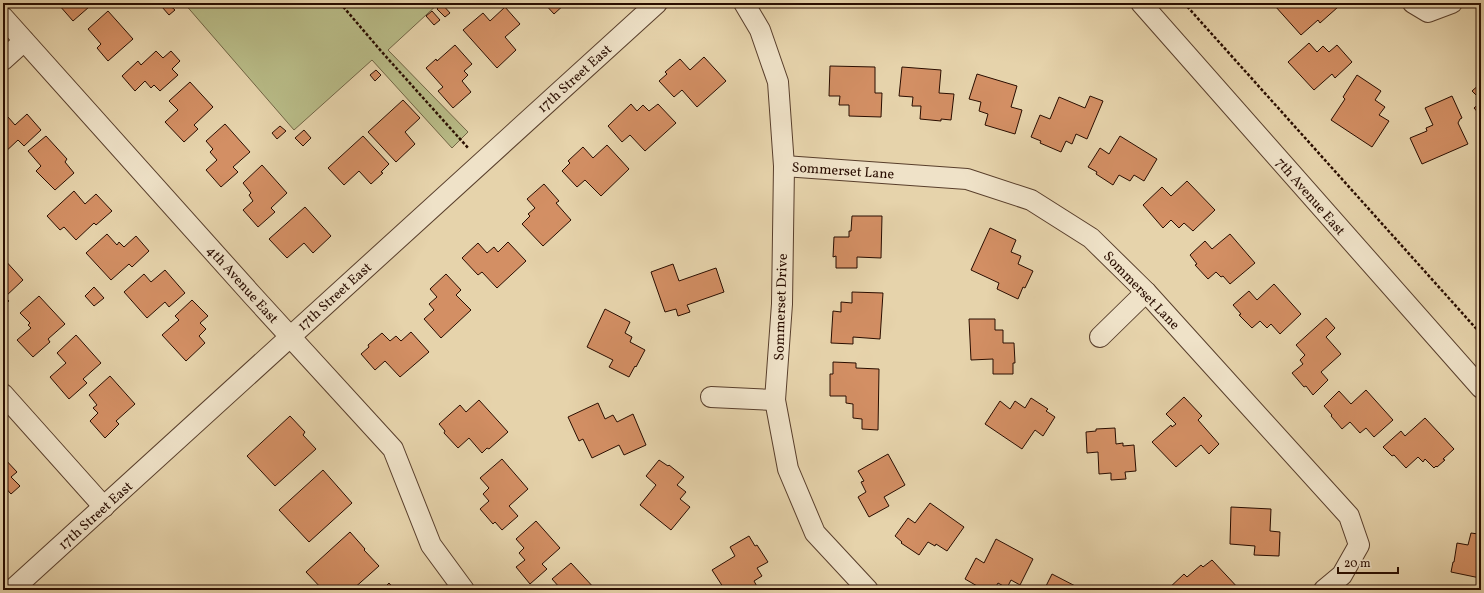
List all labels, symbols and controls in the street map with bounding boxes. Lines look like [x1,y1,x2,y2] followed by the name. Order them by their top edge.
[534,41,616,118] street label: 17th Street East
[1271,154,1349,240] street label: 7th Avenue East
[791,158,895,185] street label: Sommerset Lane
[202,242,282,328] street label: 4th Avenue East
[1098,248,1184,335] street label: Sommerset Lane
[770,253,793,361] street label: Sommerset Drive
[294,259,376,336] street label: 17th Street East
[55,478,137,555] street label: 17th Street East
[1338,549,1398,575] scale bar
[1344,556,1371,572] text: 20 m

